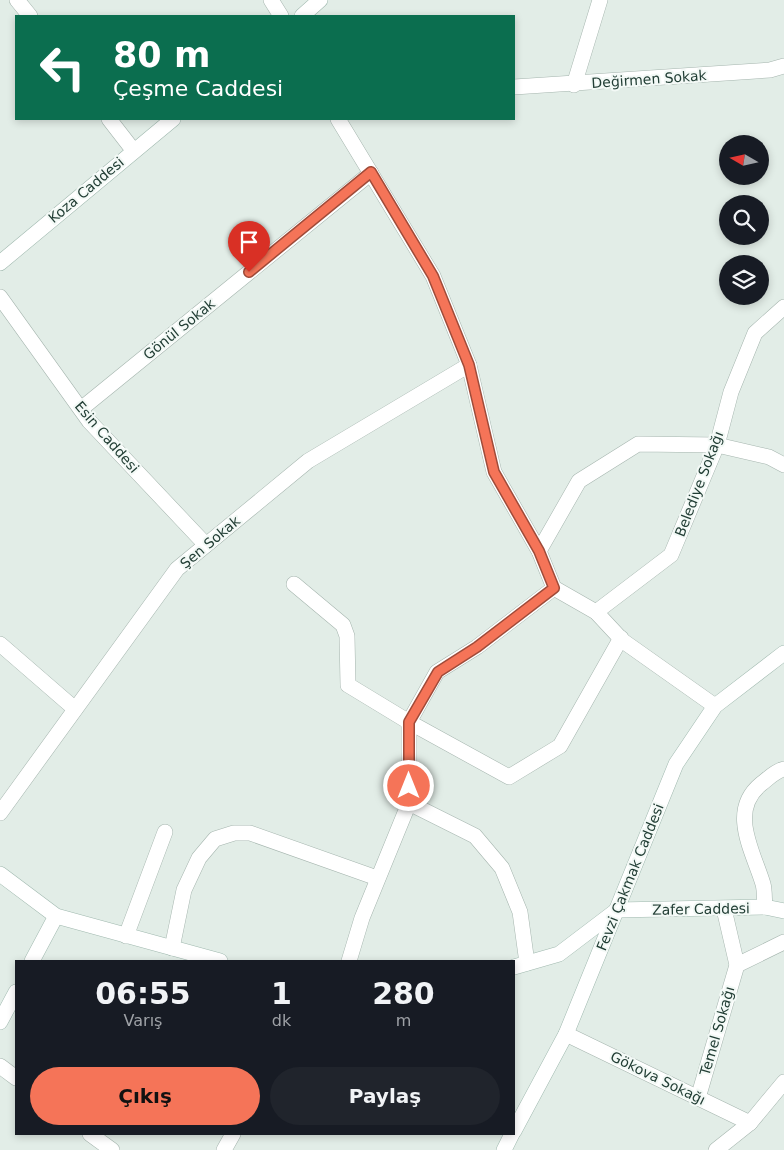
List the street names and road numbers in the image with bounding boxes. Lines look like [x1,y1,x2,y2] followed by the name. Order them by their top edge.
[591,67,708,91] street label: Değirmen Sokak
[45,154,127,226] street label: Koza Caddesi
[140,295,219,363] street label: Gönül Sokak
[72,398,142,476] street label: Esin Caddesi
[672,429,726,539] street label: Belediye Sokağı
[177,512,244,572] street label: Şen Sokak
[593,801,667,953] street label: Fevzi Çakmak Caddesi
[652,900,750,918] street label: Zafer Caddesi
[696,985,737,1078] street label: Temel Sokağı
[608,1048,708,1108] street label: Gökova Sokağı

